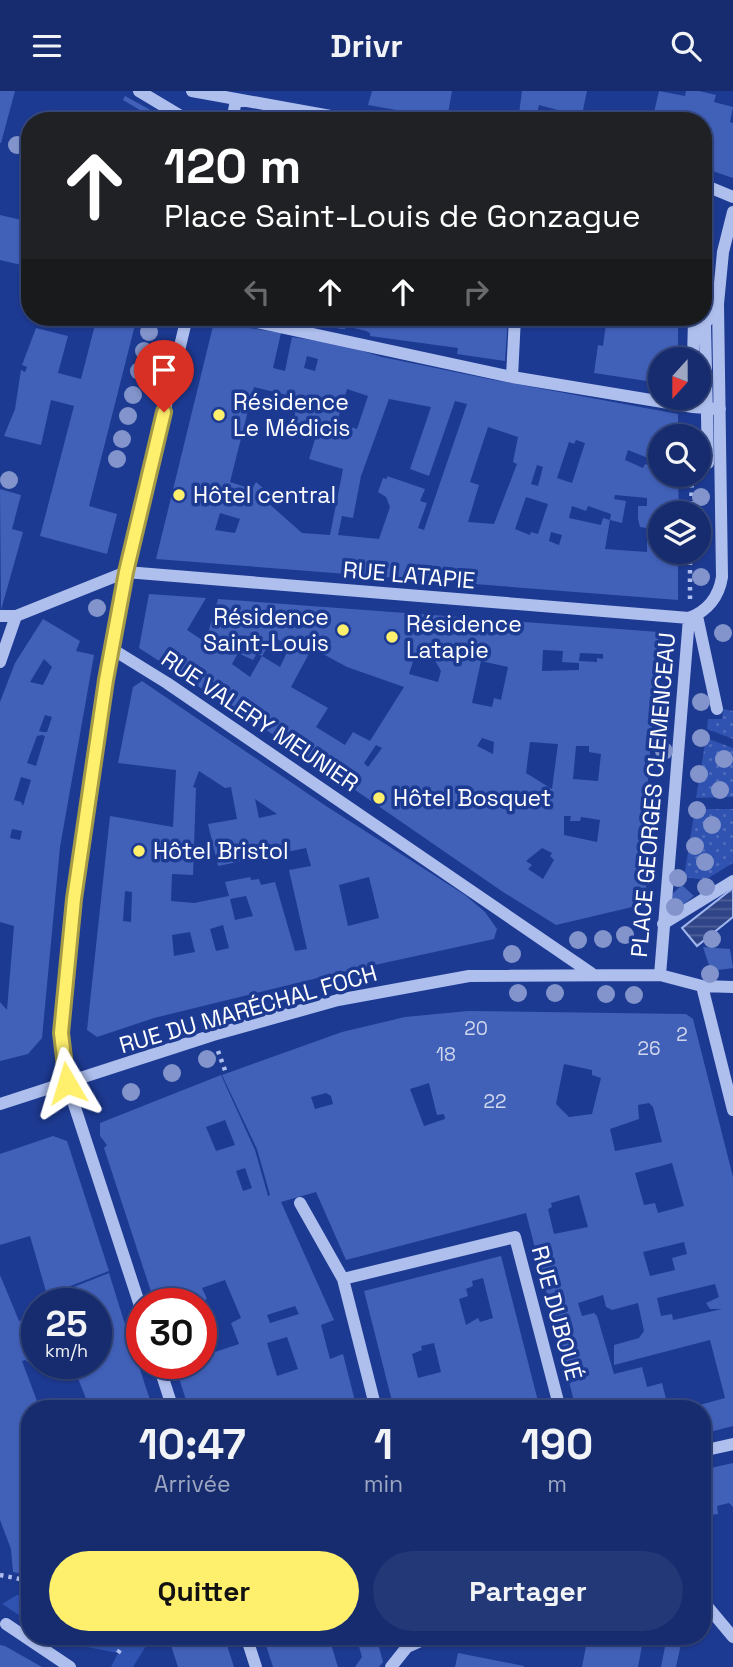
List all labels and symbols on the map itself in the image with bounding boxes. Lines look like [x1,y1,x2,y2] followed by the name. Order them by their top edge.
[134,340,194,412] pin
[648,347,710,409] north arrow
[233,387,350,443] place label: Résidence Le Médicis
[211,407,227,423] marker: Résidence Le Médicis
[193,480,336,510] place label: Hôtel central
[171,487,187,503] marker: Hôtel central
[342,554,476,596] street label: RUE LATAPIE
[203,602,329,658] place label: Résidence Saint-Louis
[406,609,522,665] place label: Résidence Latapie
[335,622,351,638] marker: Résidence Saint-Louis
[384,629,400,645] marker: Résidence Latapie
[624,631,682,959] street label: PLACE GEORGES CLEMENCEAU
[156,644,364,798] street label: RUE VALERY MEUNIER
[393,783,551,813] place label: Hôtel Bosquet
[371,790,387,806] marker: Hôtel Bosquet
[153,836,289,866] place label: Hôtel Bristol
[131,843,147,859] marker: Hôtel Bristol
[116,958,380,1060] street label: RUE DU MARÉCHAL FOCH
[464,1016,488,1041] house number: 20
[676,1022,688,1047] house number: 2
[637,1036,661,1061] house number: 26
[436,1042,456,1067] house number: 18
[30,1046,104,1120] position arrow
[484,1089,506,1114] house number: 22
[525,1242,589,1384] street label: RUE DUBOUÉ
[126,1288,217,1379] speed limit sign: 30

